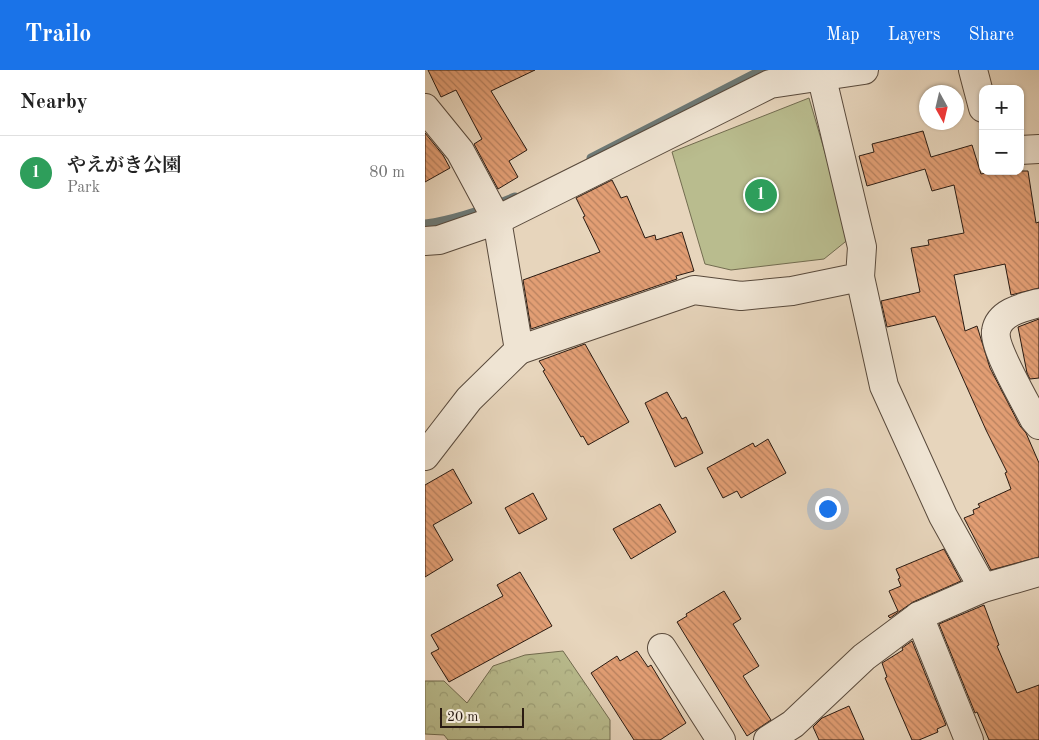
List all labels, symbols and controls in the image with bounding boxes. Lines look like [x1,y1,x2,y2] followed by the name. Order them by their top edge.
[25,23,91,47] text: Trailo
[826,26,860,44] text: Map
[888,26,940,44] text: Layers
[968,26,1014,44] text: Share
[919,85,964,130] north arrow
[979,85,1024,175] map controls
[979,85,1024,130] button: +
[20,92,88,113] text: Nearby
[979,130,1024,175] button: −
[67,157,181,176] text: やえがき公園
[31,165,41,181] text: 1
[369,165,405,181] text: 80 m
[745,176,777,214] pin: 1
[67,180,100,196] text: Park
[815,496,841,522] your location
[440,705,524,728] scale bar
[447,710,478,724] text: 20 m

